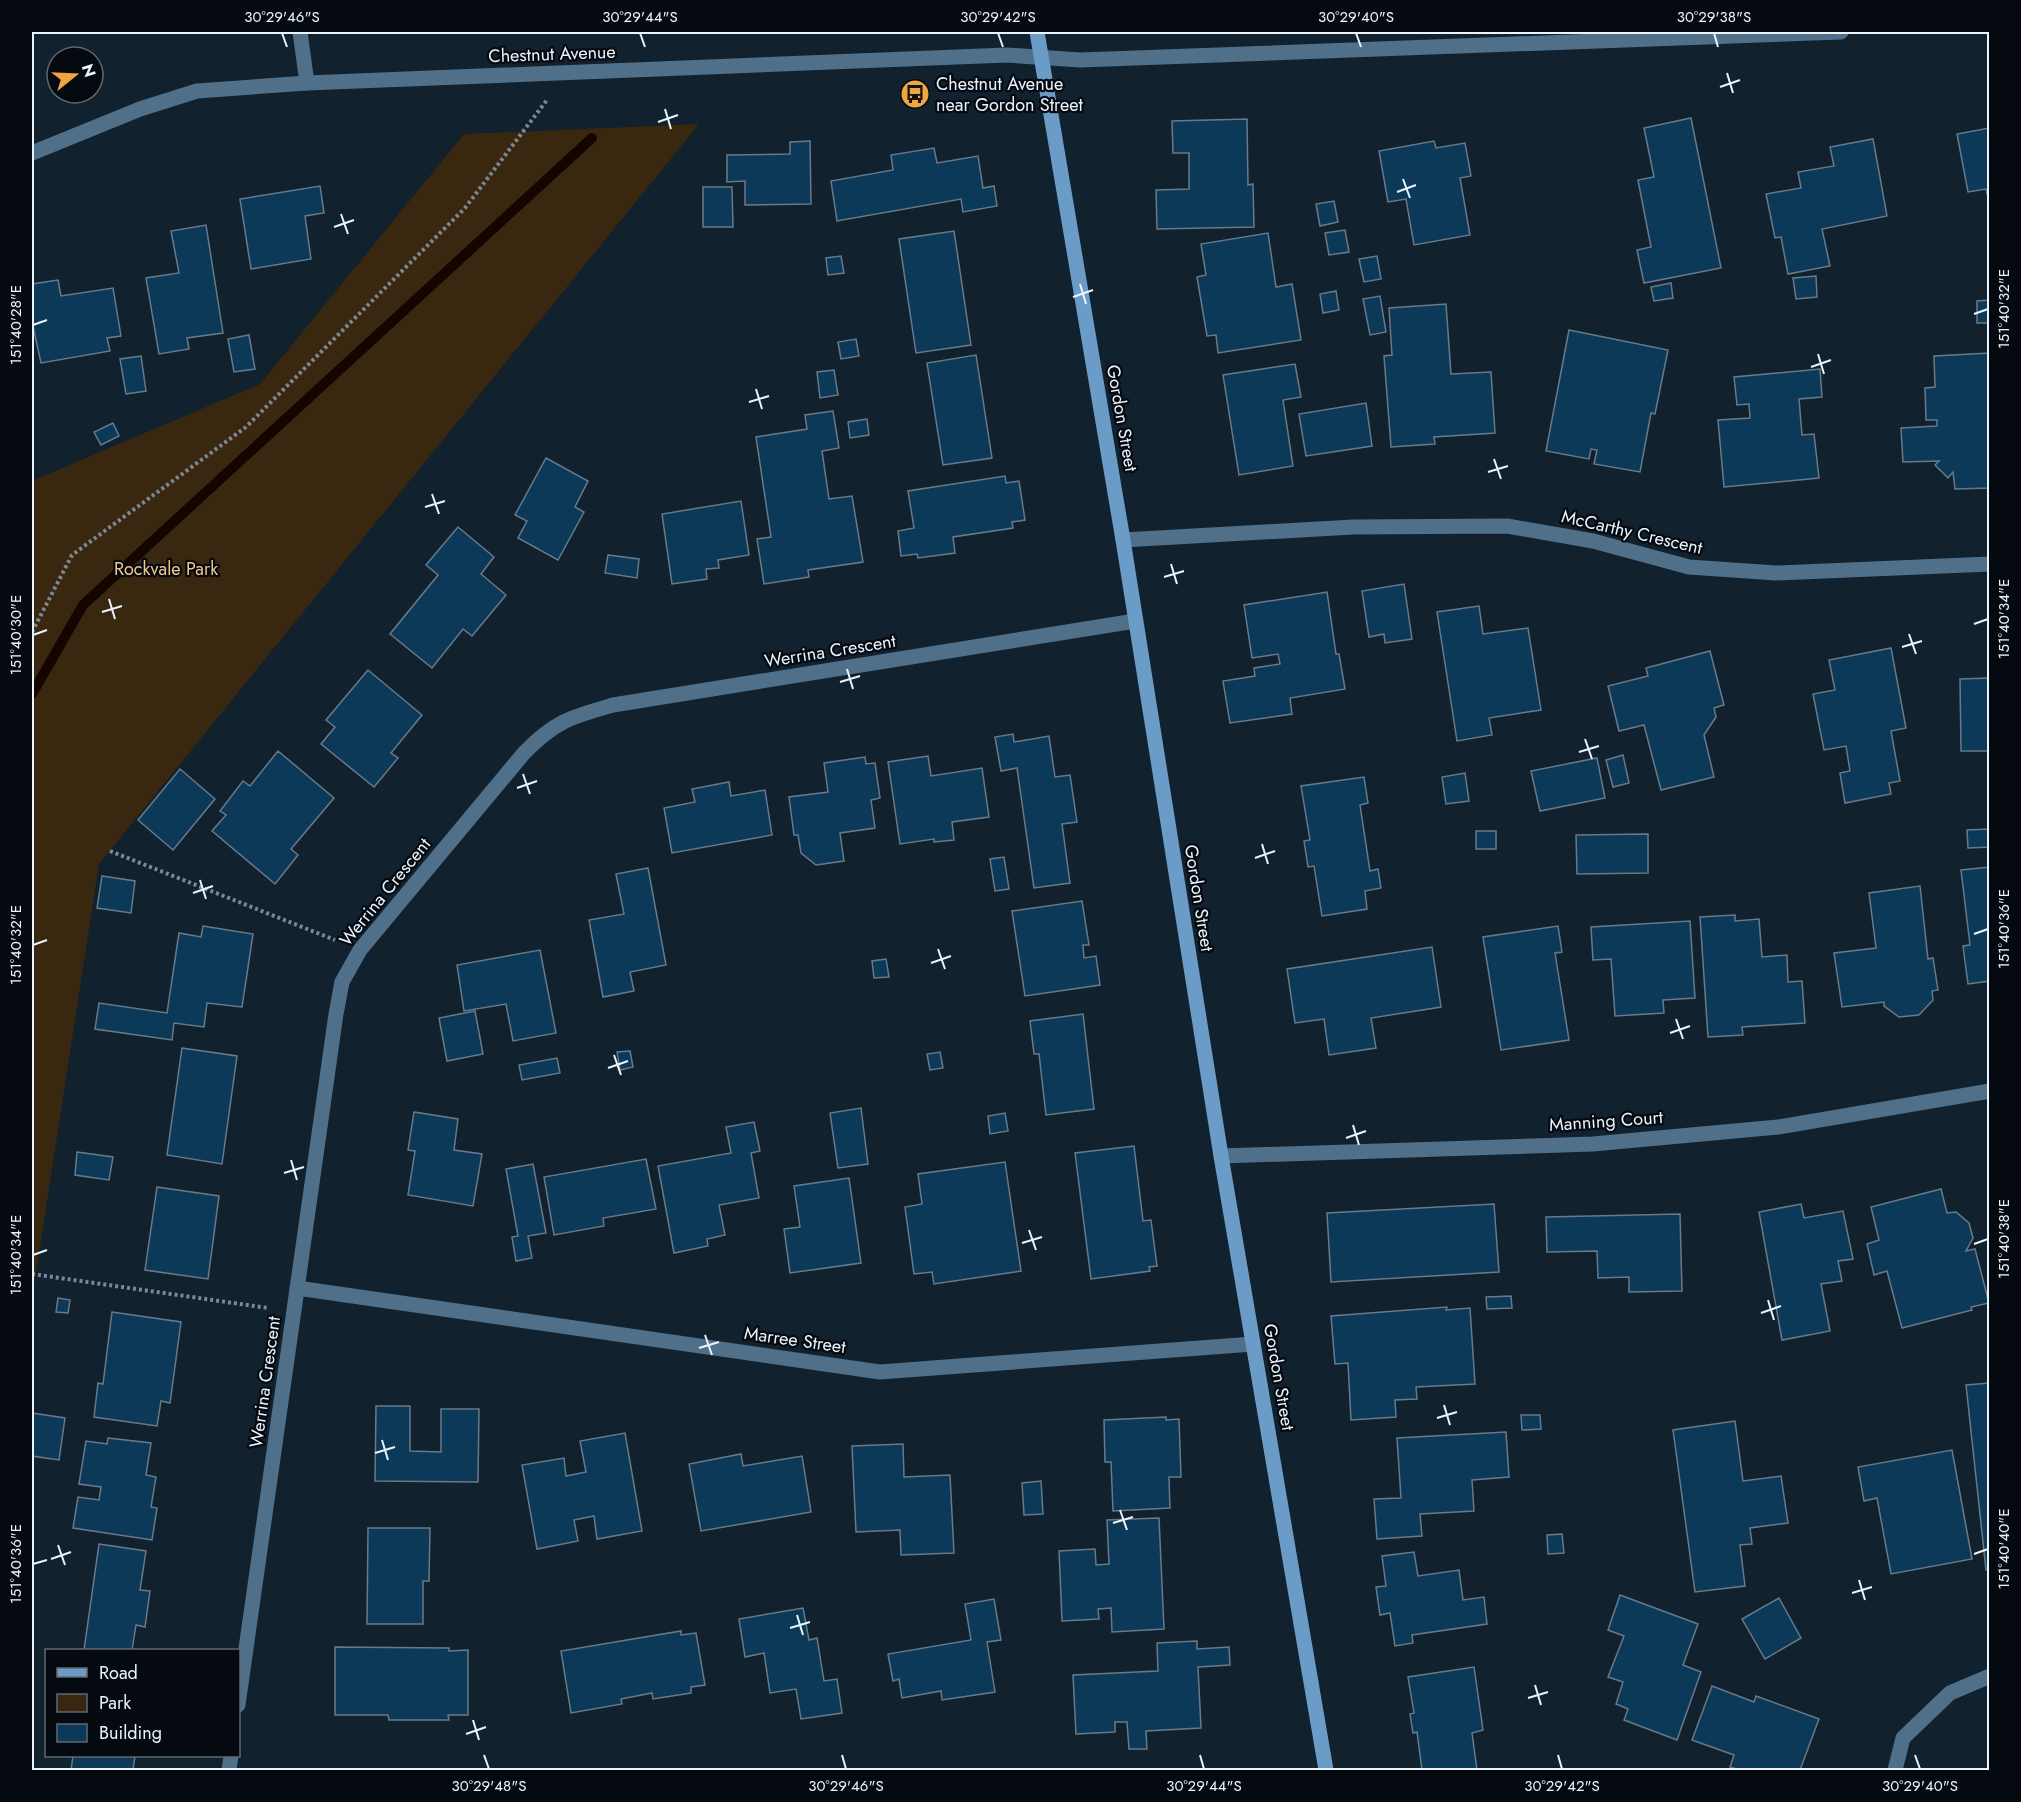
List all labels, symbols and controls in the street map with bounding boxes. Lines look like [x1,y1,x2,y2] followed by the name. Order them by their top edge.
[244,6,320,28] text: 30°29'46"S
[602,6,678,28] text: 30°29'44"S
[960,6,1036,28] text: 30°29'42"S
[1318,6,1394,28] text: 30°29'40"S
[1677,6,1751,28] text: 30°29'38"S
[488,39,616,69] street label: Chestnut Avenue
[45,45,105,105] north arrow
[76,61,102,80] text: N
[936,71,1083,118] place label: Chestnut Avenue near Gordon Street
[899,78,931,110] bus stop icon: Chestnut Avenue near Gordon Street
[1993,269,2015,349] text: 151°40'32"E
[5,285,27,365] text: 151°40'28"E
[1100,363,1144,474] street label: Gordon Street
[1559,503,1706,561] street label: McCarthy Crescent
[114,556,218,582] park label: Rockvale Park
[1993,579,2015,659] text: 151°40'34"E
[5,595,27,675] text: 151°40'30"E
[762,628,898,674] street label: Werrina Crescent
[333,832,437,952] street label: Werrina Crescent
[1178,843,1220,954] street label: Gordon Street
[1993,889,2015,969] text: 151°40'36"E
[5,905,27,985] text: 151°40'32"E
[1548,1104,1664,1138] street label: Manning Court
[1993,1199,2015,1279] text: 151°40'38"E
[5,1215,27,1295] text: 151°40'34"E
[243,1314,287,1449] street label: Werrina Crescent
[743,1320,848,1360] street label: Marree Street
[1257,1322,1301,1433] street label: Gordon Street
[1993,1508,2015,1590] text: 151°40'40"E
[5,1524,27,1604] text: 151°40'36"E
[45,1649,240,1757] legend
[99,1660,138,1686] text: Road
[99,1690,131,1716] text: Park
[99,1720,162,1746] text: Building
[452,1775,526,1797] text: 30°29'48"S
[808,1775,884,1797] text: 30°29'46"S
[1166,1775,1242,1797] text: 30°29'44"S
[1524,1775,1600,1797] text: 30°29'42"S
[1882,1775,1958,1797] text: 30°29'40"S

